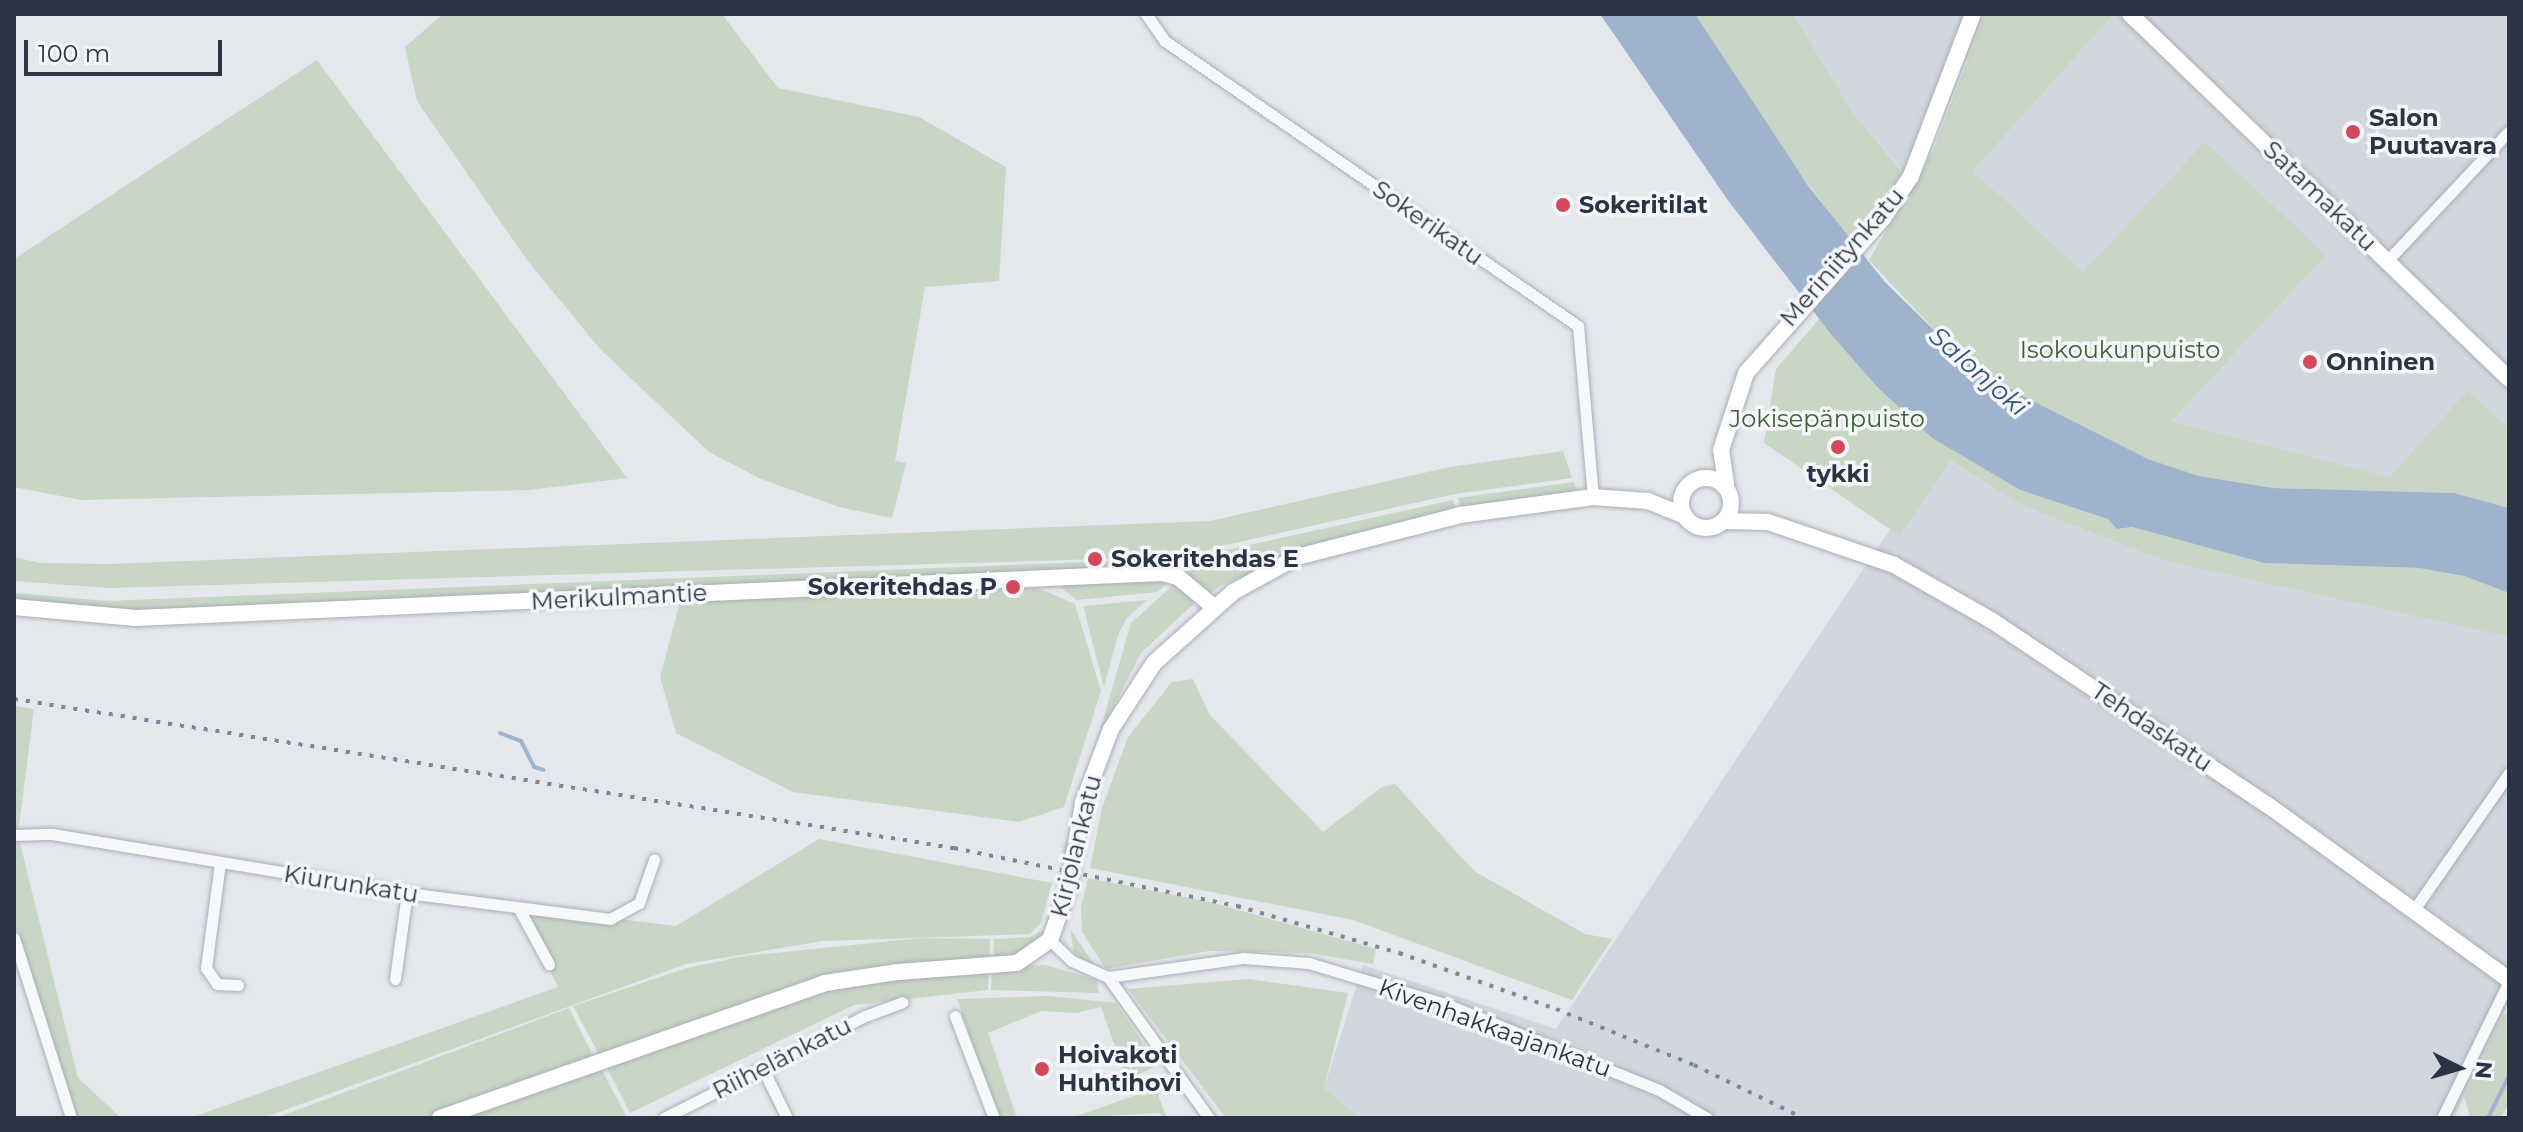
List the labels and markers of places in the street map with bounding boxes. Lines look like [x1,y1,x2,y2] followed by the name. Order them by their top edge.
[2369,104,2497,160] place label: Salon Puutavara
[2344,123,2362,141] marker: Salon Puutavara
[1579,191,1708,219] place label: Sokeritilat
[1554,196,1572,214] marker: Sokeritilat
[2326,348,2435,376] place label: Onninen
[2301,353,2319,371] marker: Onninen
[1829,438,1847,456] marker: tykki
[1807,460,1869,488] place label: tykki
[1111,545,1299,573] place label: Sokeritehdas E
[1086,550,1104,568] marker: Sokeritehdas E
[808,573,997,601] place label: Sokeritehdas P
[1004,578,1022,596] marker: Sokeritehdas P
[1058,1041,1182,1097] place label: Hoivakoti Huhtihovi
[1033,1060,1051,1078] marker: Hoivakoti Huhtihovi

